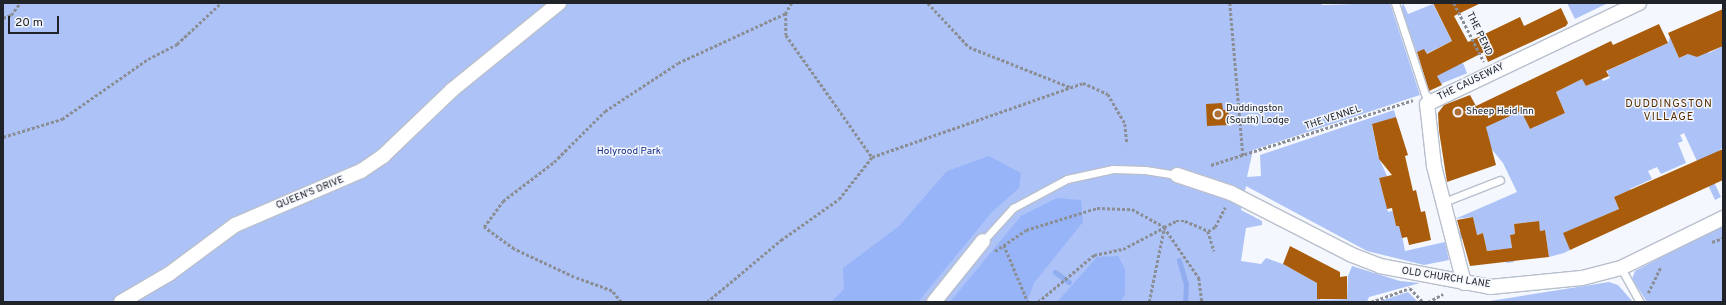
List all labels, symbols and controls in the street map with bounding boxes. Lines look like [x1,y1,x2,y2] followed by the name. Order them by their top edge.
[10,8,61,34] scale bar
[1463,10,1495,58] street label: THE PEND
[15,15,43,31] text: 20 m
[1436,61,1506,103] street label: THE CAUSEWAY
[1625,98,1713,124] district label: DUDDINGSTON VILLAGE
[1226,102,1289,126] place label: Duddingston (South) Lodge
[1303,103,1363,133] street label: THE VENNEL
[1466,106,1534,118] place label: Sheep Heid Inn
[1453,107,1463,117] marker: Sheep Heid Inn
[1213,109,1223,119] marker: Duddingston (South) Lodge
[597,146,661,158] park label: Holyrood Park
[274,174,346,212] street label: QUEEN'S DRIVE
[1401,265,1491,291] street label: OLD CHURCH LANE

